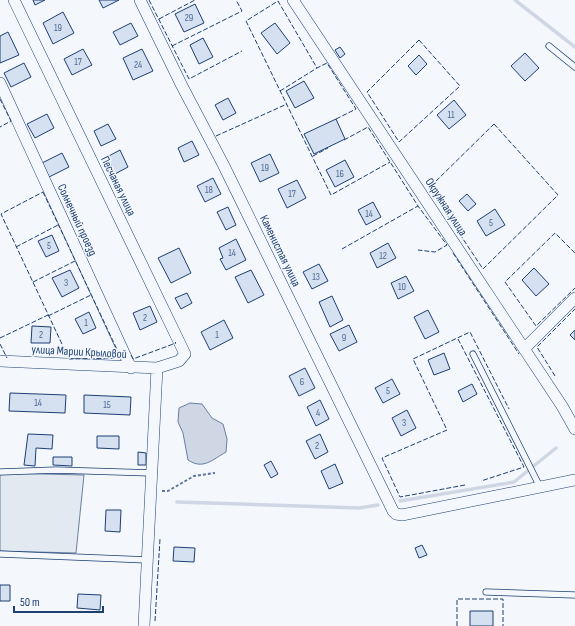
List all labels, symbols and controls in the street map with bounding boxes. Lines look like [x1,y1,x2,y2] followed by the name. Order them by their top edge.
[185,12,193,24] house number: 29
[54,22,62,34] house number: 19
[74,56,82,68] house number: 17
[134,59,142,71] house number: 24
[448,109,455,121] house number: 11
[97,154,139,219] street label: Песчаная улица
[261,162,269,174] house number: 19
[336,168,344,180] house number: 16
[422,175,470,239] street label: Окружная улица
[54,182,100,258] street label: Солнечный проезд
[205,184,213,196] house number: 18
[288,188,296,200] house number: 17
[365,208,373,220] house number: 14
[256,213,304,290] street label: Каменистая улица
[489,217,493,229] house number: 5
[47,240,51,252] house number: 5
[228,247,236,259] house number: 14
[379,250,387,262] house number: 12
[312,271,320,283] house number: 13
[64,277,68,289] house number: 3
[398,281,406,293] house number: 10
[143,312,147,324] house number: 2
[84,317,88,329] house number: 1
[39,329,43,341] house number: 2
[215,329,219,341] house number: 1
[342,332,346,344] house number: 9
[31,342,127,362] street label: улица Марии Крыловой
[300,376,304,388] house number: 6
[386,385,390,397] house number: 5
[34,397,42,409] house number: 14
[103,399,111,411] house number: 15
[316,407,320,419] house number: 4
[402,417,406,429] house number: 3
[315,440,319,452] house number: 2
[14,588,103,614] scale bar
[20,595,40,610] text: 50 m

